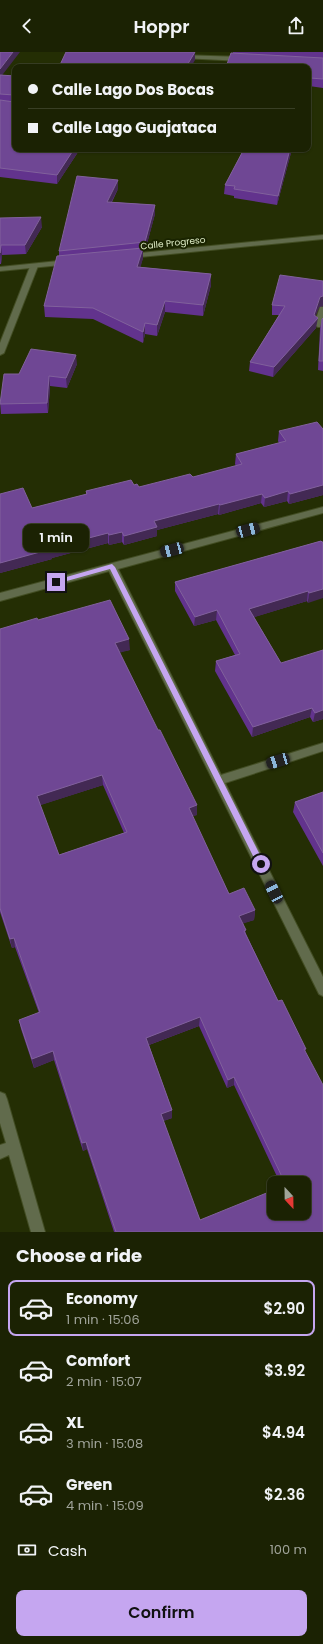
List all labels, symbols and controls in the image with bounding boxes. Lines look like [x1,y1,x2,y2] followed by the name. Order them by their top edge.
[133,14,190,39] text: Hoppr
[16,15,38,37] icon: back
[285,15,307,37] icon: share
[52,79,214,100] text: Calle Lago Dos Bocas
[52,117,217,138] text: Calle Lago Guajataca
[140,234,206,252] street label: Calle Progreso
[235,521,261,539] car
[23,524,89,552] callout: 1 min
[39,528,73,547] text: 1 min
[159,541,185,559] car
[47,573,65,591] route end
[265,752,291,770] car
[252,855,270,873] route start
[263,879,285,905] car
[267,1176,311,1220] north arrow
[267,1176,311,1220] map controls
[16,1243,142,1268] text: Choose a ride
[66,1288,138,1309] text: Economy
[18,1290,54,1326] icon: car
[264,1298,305,1319] text: $2.90
[66,1310,140,1329] text: 1 min · 15:06
[66,1350,130,1371] text: Comfort
[18,1352,54,1388] icon: car
[264,1360,305,1381] text: $3.92
[66,1372,142,1391] text: 2 min · 15:07
[66,1412,84,1433] text: XL
[18,1414,54,1450] icon: car
[262,1422,305,1443] text: $4.94
[66,1434,143,1453] text: 3 min · 15:08
[66,1474,112,1495] text: Green
[18,1476,54,1512] icon: car
[264,1484,305,1505] text: $2.36
[66,1496,144,1515] text: 4 min · 15:09
[16,1539,38,1561] icon: cash
[48,1540,87,1561] text: Cash
[270,1540,307,1559] text: 100 m
[16,1590,307,1636] button: Confirm

